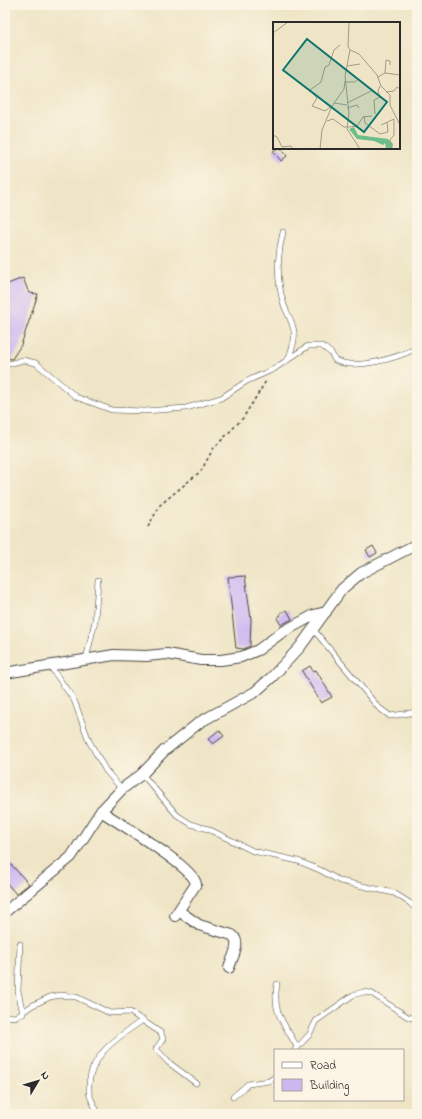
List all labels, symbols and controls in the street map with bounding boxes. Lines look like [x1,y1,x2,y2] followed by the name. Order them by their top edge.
[273,22,400,149] inset map
[274,1049,404,1101] legend
[310,1057,336,1075] text: Road
[18,1061,58,1101] north arrow
[36,1068,54,1083] text: N
[309,1077,349,1096] text: Building

